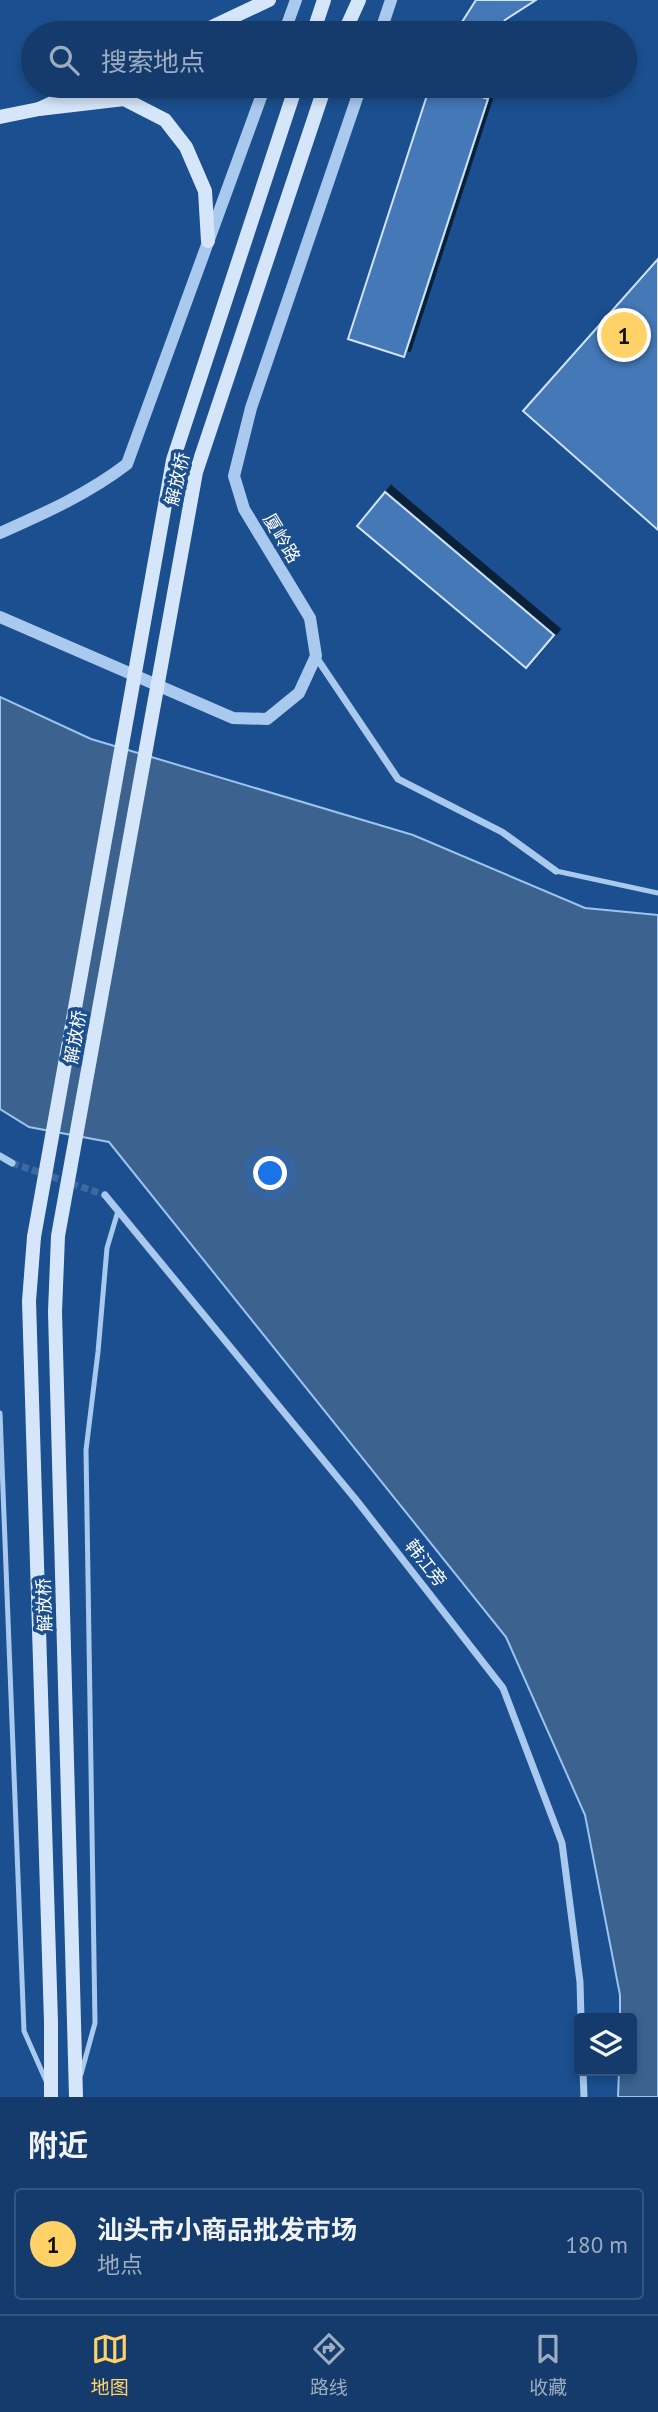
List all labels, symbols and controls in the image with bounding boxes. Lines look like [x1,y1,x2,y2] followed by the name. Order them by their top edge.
[21,21,637,98] search box
[45,41,83,79] icon: search
[101,45,205,78] text: 搜索地点
[601,309,647,361] pin: 1
[160,450,194,508] street label: 解放桥
[258,509,306,567] street label: 厦岭路
[59,1008,91,1066] street label: 解放桥
[253,1156,287,1190] your location
[400,1535,452,1591] street label: 韩江旁
[32,1578,56,1632] street label: 解放桥
[574,2013,637,2076] map controls
[574,2013,637,2076] button: layers
[28,2125,88,2164] text: 附近
[97,2213,357,2246] text: 汕头市小商品批发市场
[46,2230,60,2259] text: 1
[566,2230,628,2259] text: 180 m
[97,2250,143,2279] text: 地点
[91,2330,129,2399] tab: 地图
[310,2330,348,2399] tab: 路线
[529,2330,567,2399] tab: 收藏

